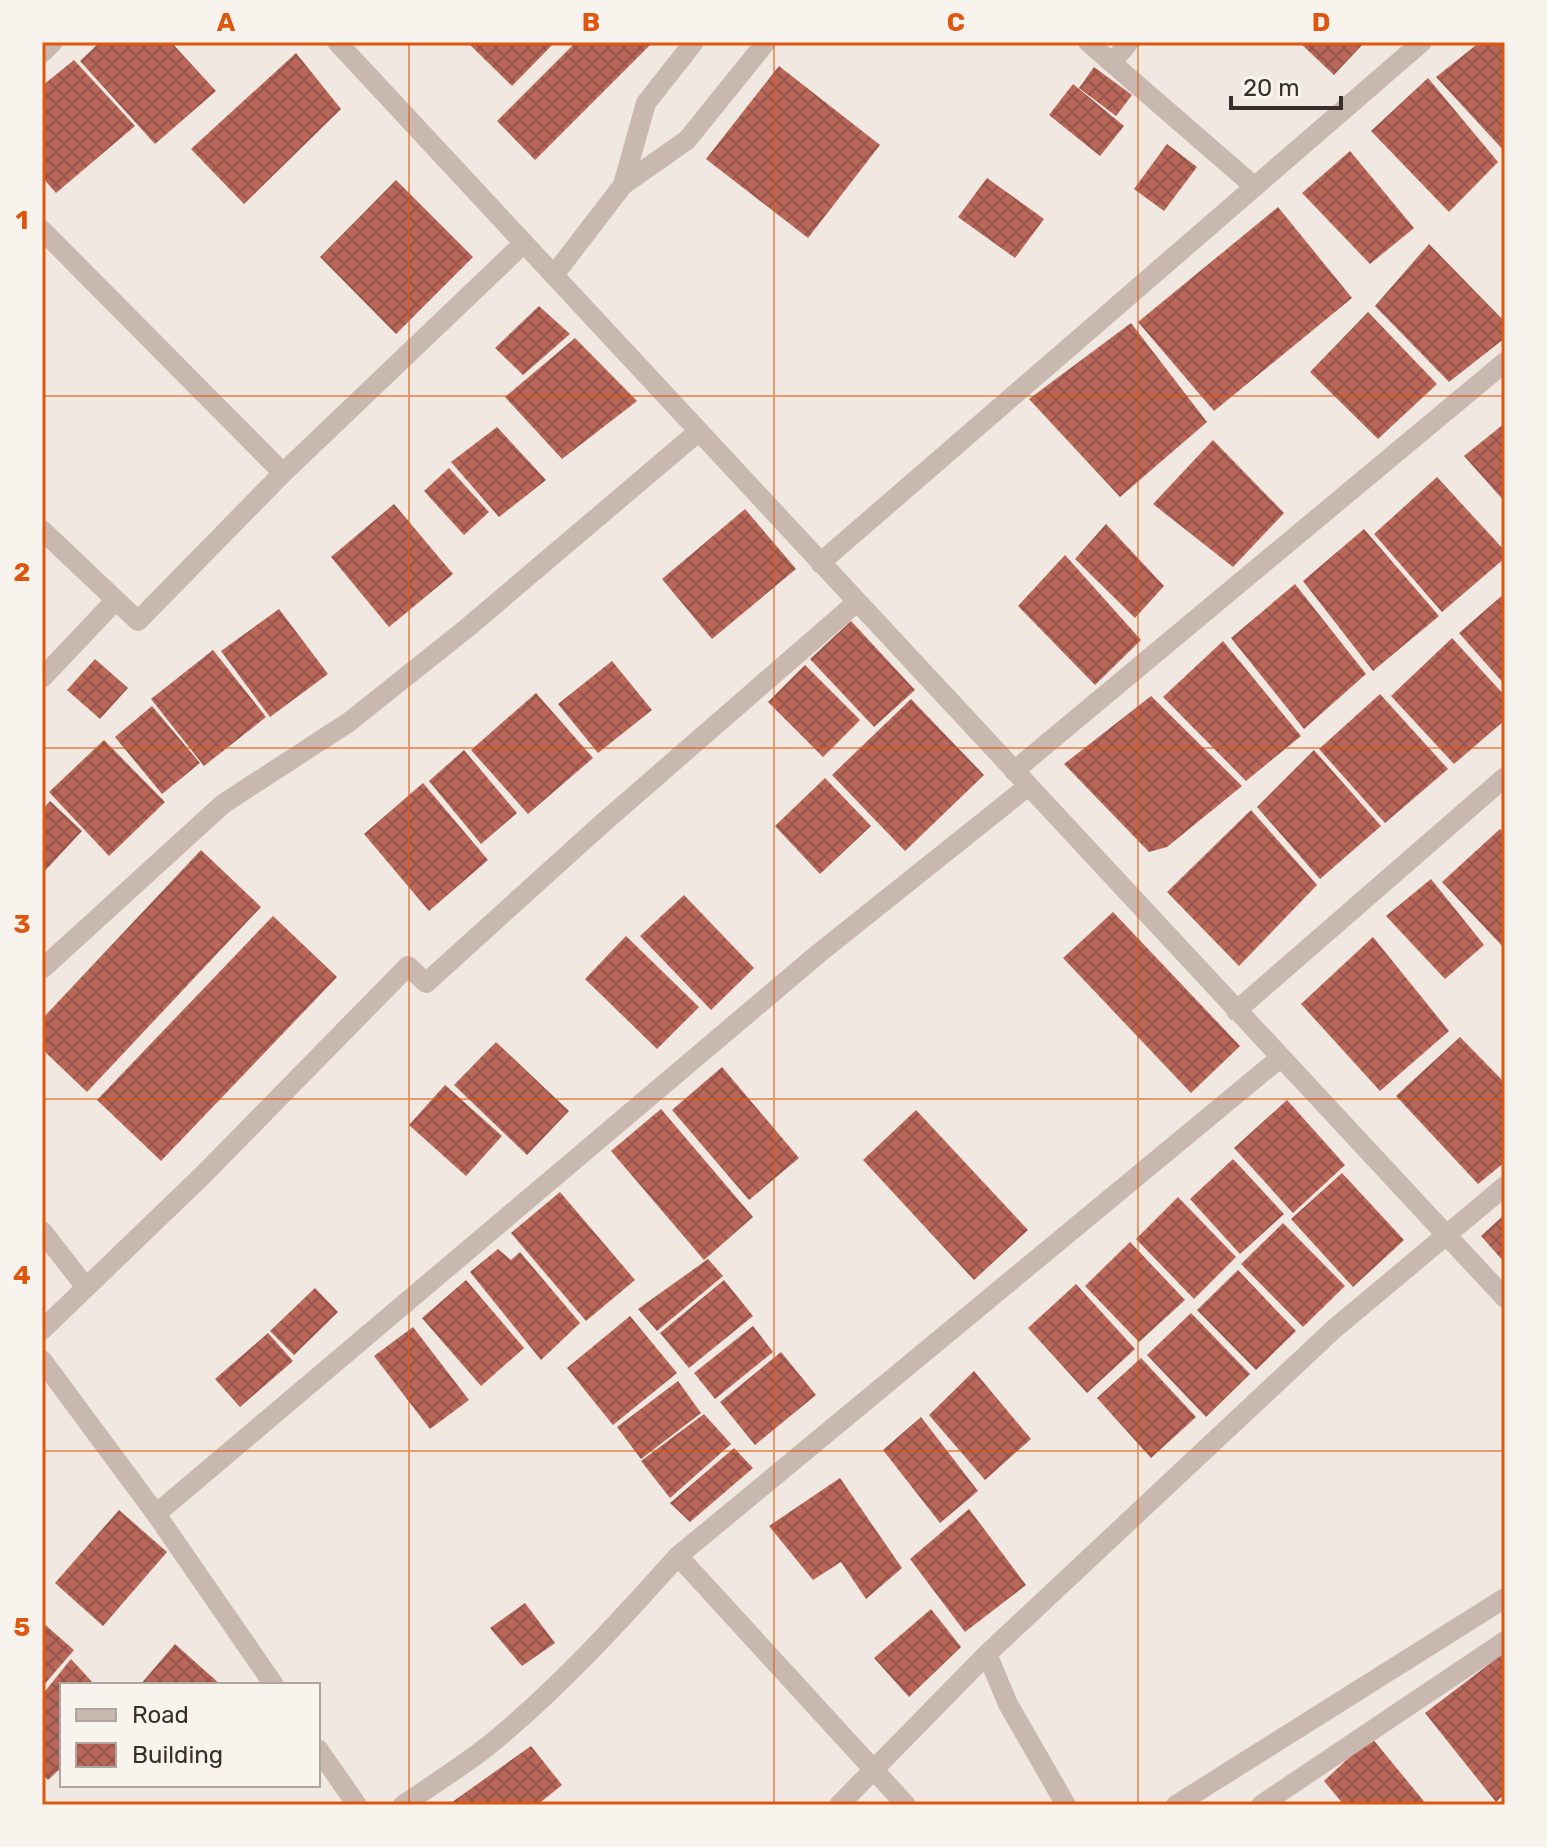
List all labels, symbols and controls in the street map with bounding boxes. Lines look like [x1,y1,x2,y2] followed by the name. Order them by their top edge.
[217,7,236,38] text: A
[582,7,600,38] text: B
[947,7,965,38] text: C
[1312,7,1330,38] text: D
[1231,60,1341,110] scale bar
[1243,74,1300,102] text: 20 m
[16,205,28,236] text: 1
[14,557,30,588] text: 2
[13,909,31,940] text: 3
[13,1260,31,1291] text: 4
[14,1612,30,1643] text: 5
[60,1683,320,1787] legend
[132,1701,189,1729] text: Road
[132,1741,223,1769] text: Building

